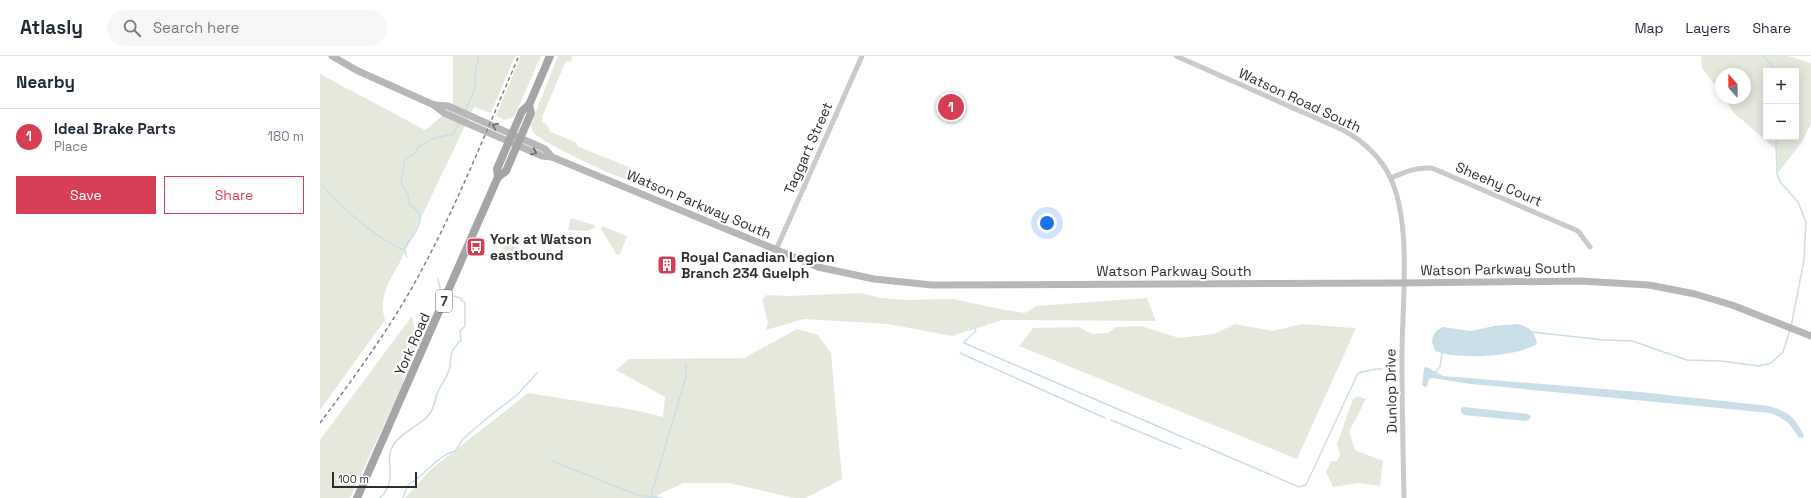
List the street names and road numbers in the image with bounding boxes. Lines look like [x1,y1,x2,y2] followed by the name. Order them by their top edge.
[1236,64,1364,136] street label: Watson Road South
[780,99,836,197] street label: Taggart Street
[1453,158,1545,210] street label: Sheehy Court
[624,165,774,243] street label: Watson Parkway South
[1420,259,1576,279] street label: Watson Parkway South
[1096,262,1252,280] street label: Watson Parkway South
[436,290,452,312] road number: 7
[390,310,434,378] street label: York Road
[1381,349,1401,433] street label: Dunlop Drive

